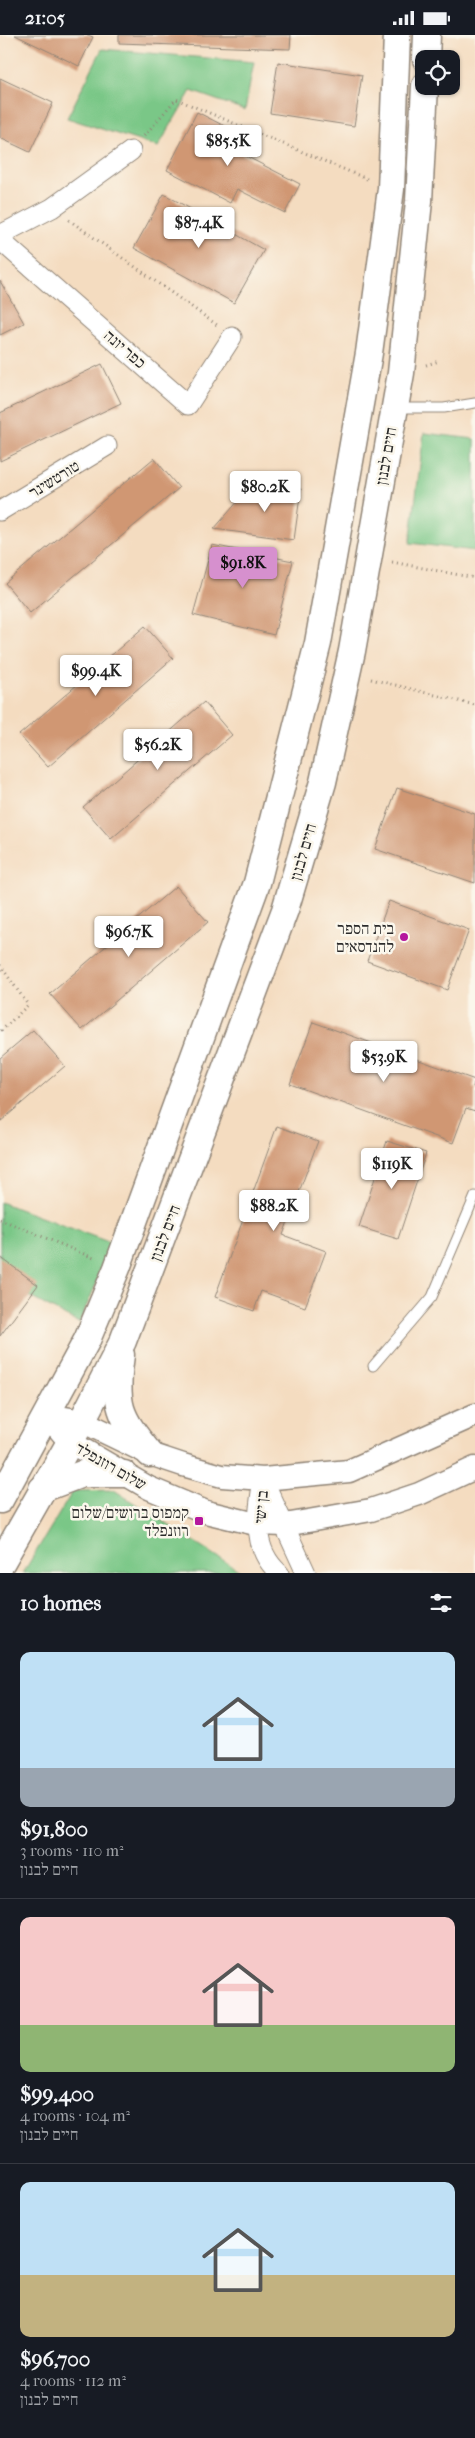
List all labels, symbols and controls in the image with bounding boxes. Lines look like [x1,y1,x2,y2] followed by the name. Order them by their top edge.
[25,7,65,29] text: 21:05
[415,50,460,95] map controls
[415,50,460,95] button: locate
[187,125,269,167] pin: $85.5K
[206,131,250,150] text: $85.5K
[158,207,240,249] pin: $87.4K
[175,213,223,232] text: $87.4K
[100,326,150,372] street label: כפר יונה
[372,426,400,486] street label: חיים לבנון
[25,456,83,502] street label: טורטשינר
[224,471,306,513] pin: $80.2K
[241,477,289,496] text: $80.2K
[202,547,284,589] pin: $91.8K
[220,553,266,572] text: $91.8K
[55,655,137,697] pin: $99.4K
[71,661,121,680] text: $99.4K
[117,729,199,771] pin: $56.2K
[134,735,182,754] text: $56.2K
[286,821,320,883] street label: חיים לבנון
[88,915,170,958] pin: $96.7K
[336,919,394,956] place label: בית הספר להנדסאים
[105,922,153,941] text: $96.7K
[398,931,410,943] marker: בית הספר להנדסאים
[343,1041,425,1083] pin: $53.9K
[361,1047,407,1066] text: $53.9K
[357,1147,427,1190] pin: $119K
[372,1154,412,1173] text: $119K
[233,1189,315,1232] pin: $88.2K
[250,1196,298,1215] text: $88.2K
[146,1202,184,1264] street label: חיים לבנון
[72,1438,150,1494] street label: שלום רוזנפלד
[250,1489,272,1524] street label: בן ישי
[71,1503,189,1540] place label: קמפוס ברושים/שלום רוזנפלד
[193,1515,205,1527] marker: קמפוס ברושים/שלום רוזנפלד
[427,1589,455,1617] icon: filters
[20,1591,101,1615] text: 10 homes
[193,1684,283,1774] icon: home
[20,1817,88,1841] text: $91,800
[20,1841,124,1860] text: 3 rooms · 110 m²
[20,1860,78,1879] text: חיים לבנון
[193,1950,283,2040] icon: home
[20,2082,94,2106] text: $99,400
[20,2106,130,2125] text: 4 rooms · 104 m²
[20,2125,78,2144] text: חיים לבנון
[193,2215,283,2305] icon: home
[20,2347,90,2371] text: $96,700
[20,2371,126,2390] text: 4 rooms · 112 m²
[20,2390,78,2409] text: חיים לבנון

